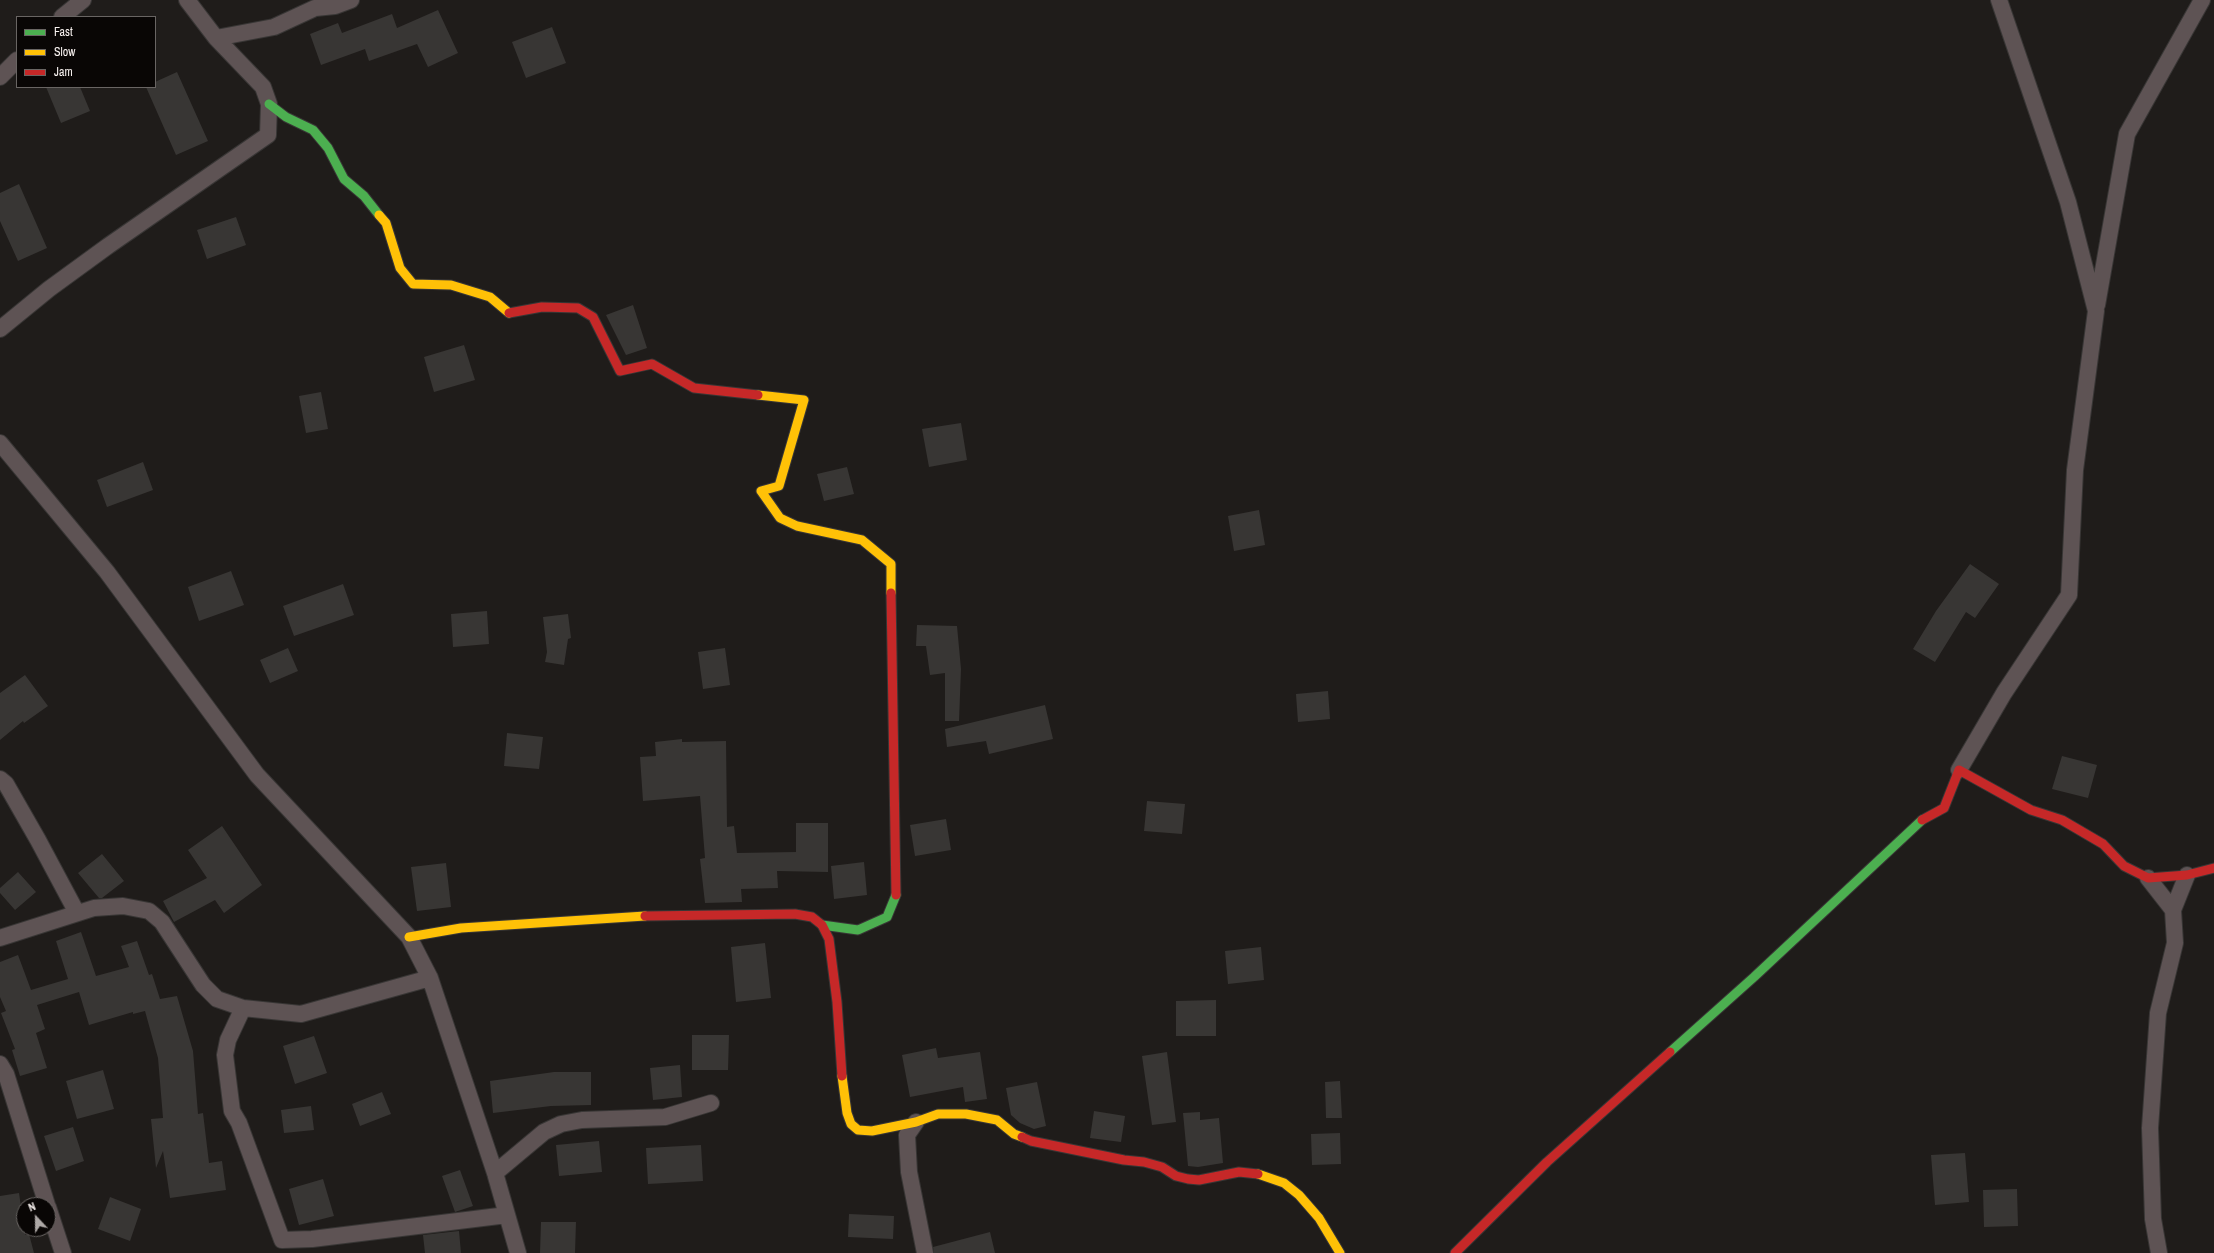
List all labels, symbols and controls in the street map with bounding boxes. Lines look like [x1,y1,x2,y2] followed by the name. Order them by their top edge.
[16,16,156,88] legend
[54,24,73,40] text: Fast
[54,44,75,60] text: Slow
[54,64,73,80] text: Jam
[16,1197,56,1237] north arrow
[26,1199,38,1215] text: N

